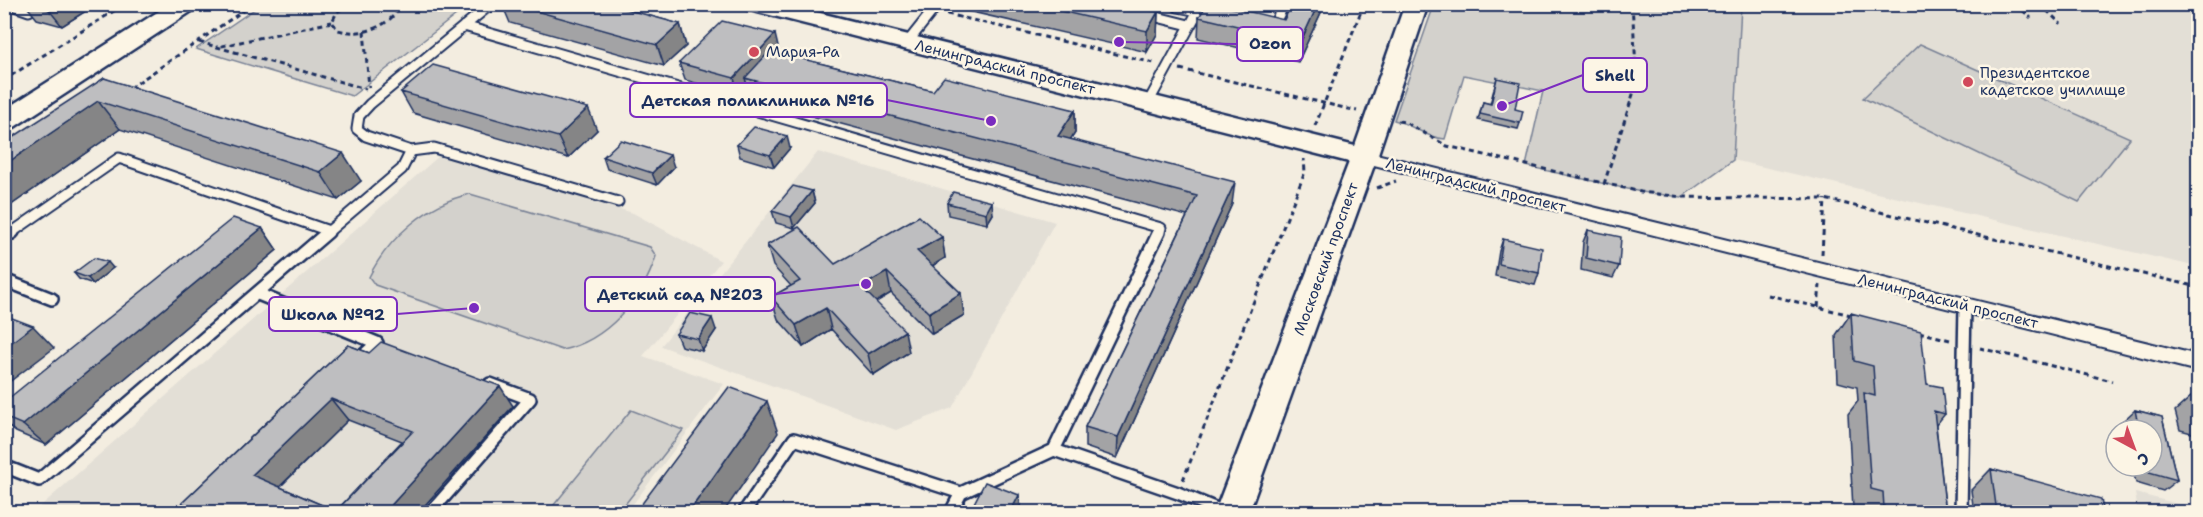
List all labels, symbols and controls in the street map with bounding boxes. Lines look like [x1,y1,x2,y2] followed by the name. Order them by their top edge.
[1237,27,1303,61] callout: Ozon
[1249,33,1291,54] text: Ozon
[913,35,1098,99] street label: Ленинградский проспект
[766,42,840,62] place label: Мария-Ра
[747,45,761,59] marker: Мария-Ра
[1583,58,1647,92] callout: Shell
[1980,63,2126,100] place label: Президентское кадетское училище
[1595,65,1636,86] text: Shell
[1961,75,1975,89] marker: Президентское кадетское училище
[630,83,887,117] callout: Детская поликлиника №16
[642,90,874,111] text: Детская поликлиника №16
[1384,153,1569,217] street label: Ленинградский проспект
[1289,179,1363,338] street label: Московский проспект
[1856,269,2041,333] street label: Ленинградский проспект
[585,277,775,311] callout: Детский сад №203
[597,284,763,305] text: Детский сад №203
[269,297,397,331] callout: Школа №92
[281,304,385,325] text: Школа №92
[2104,418,2164,478] north arrow
[2133,448,2154,470] text: С

